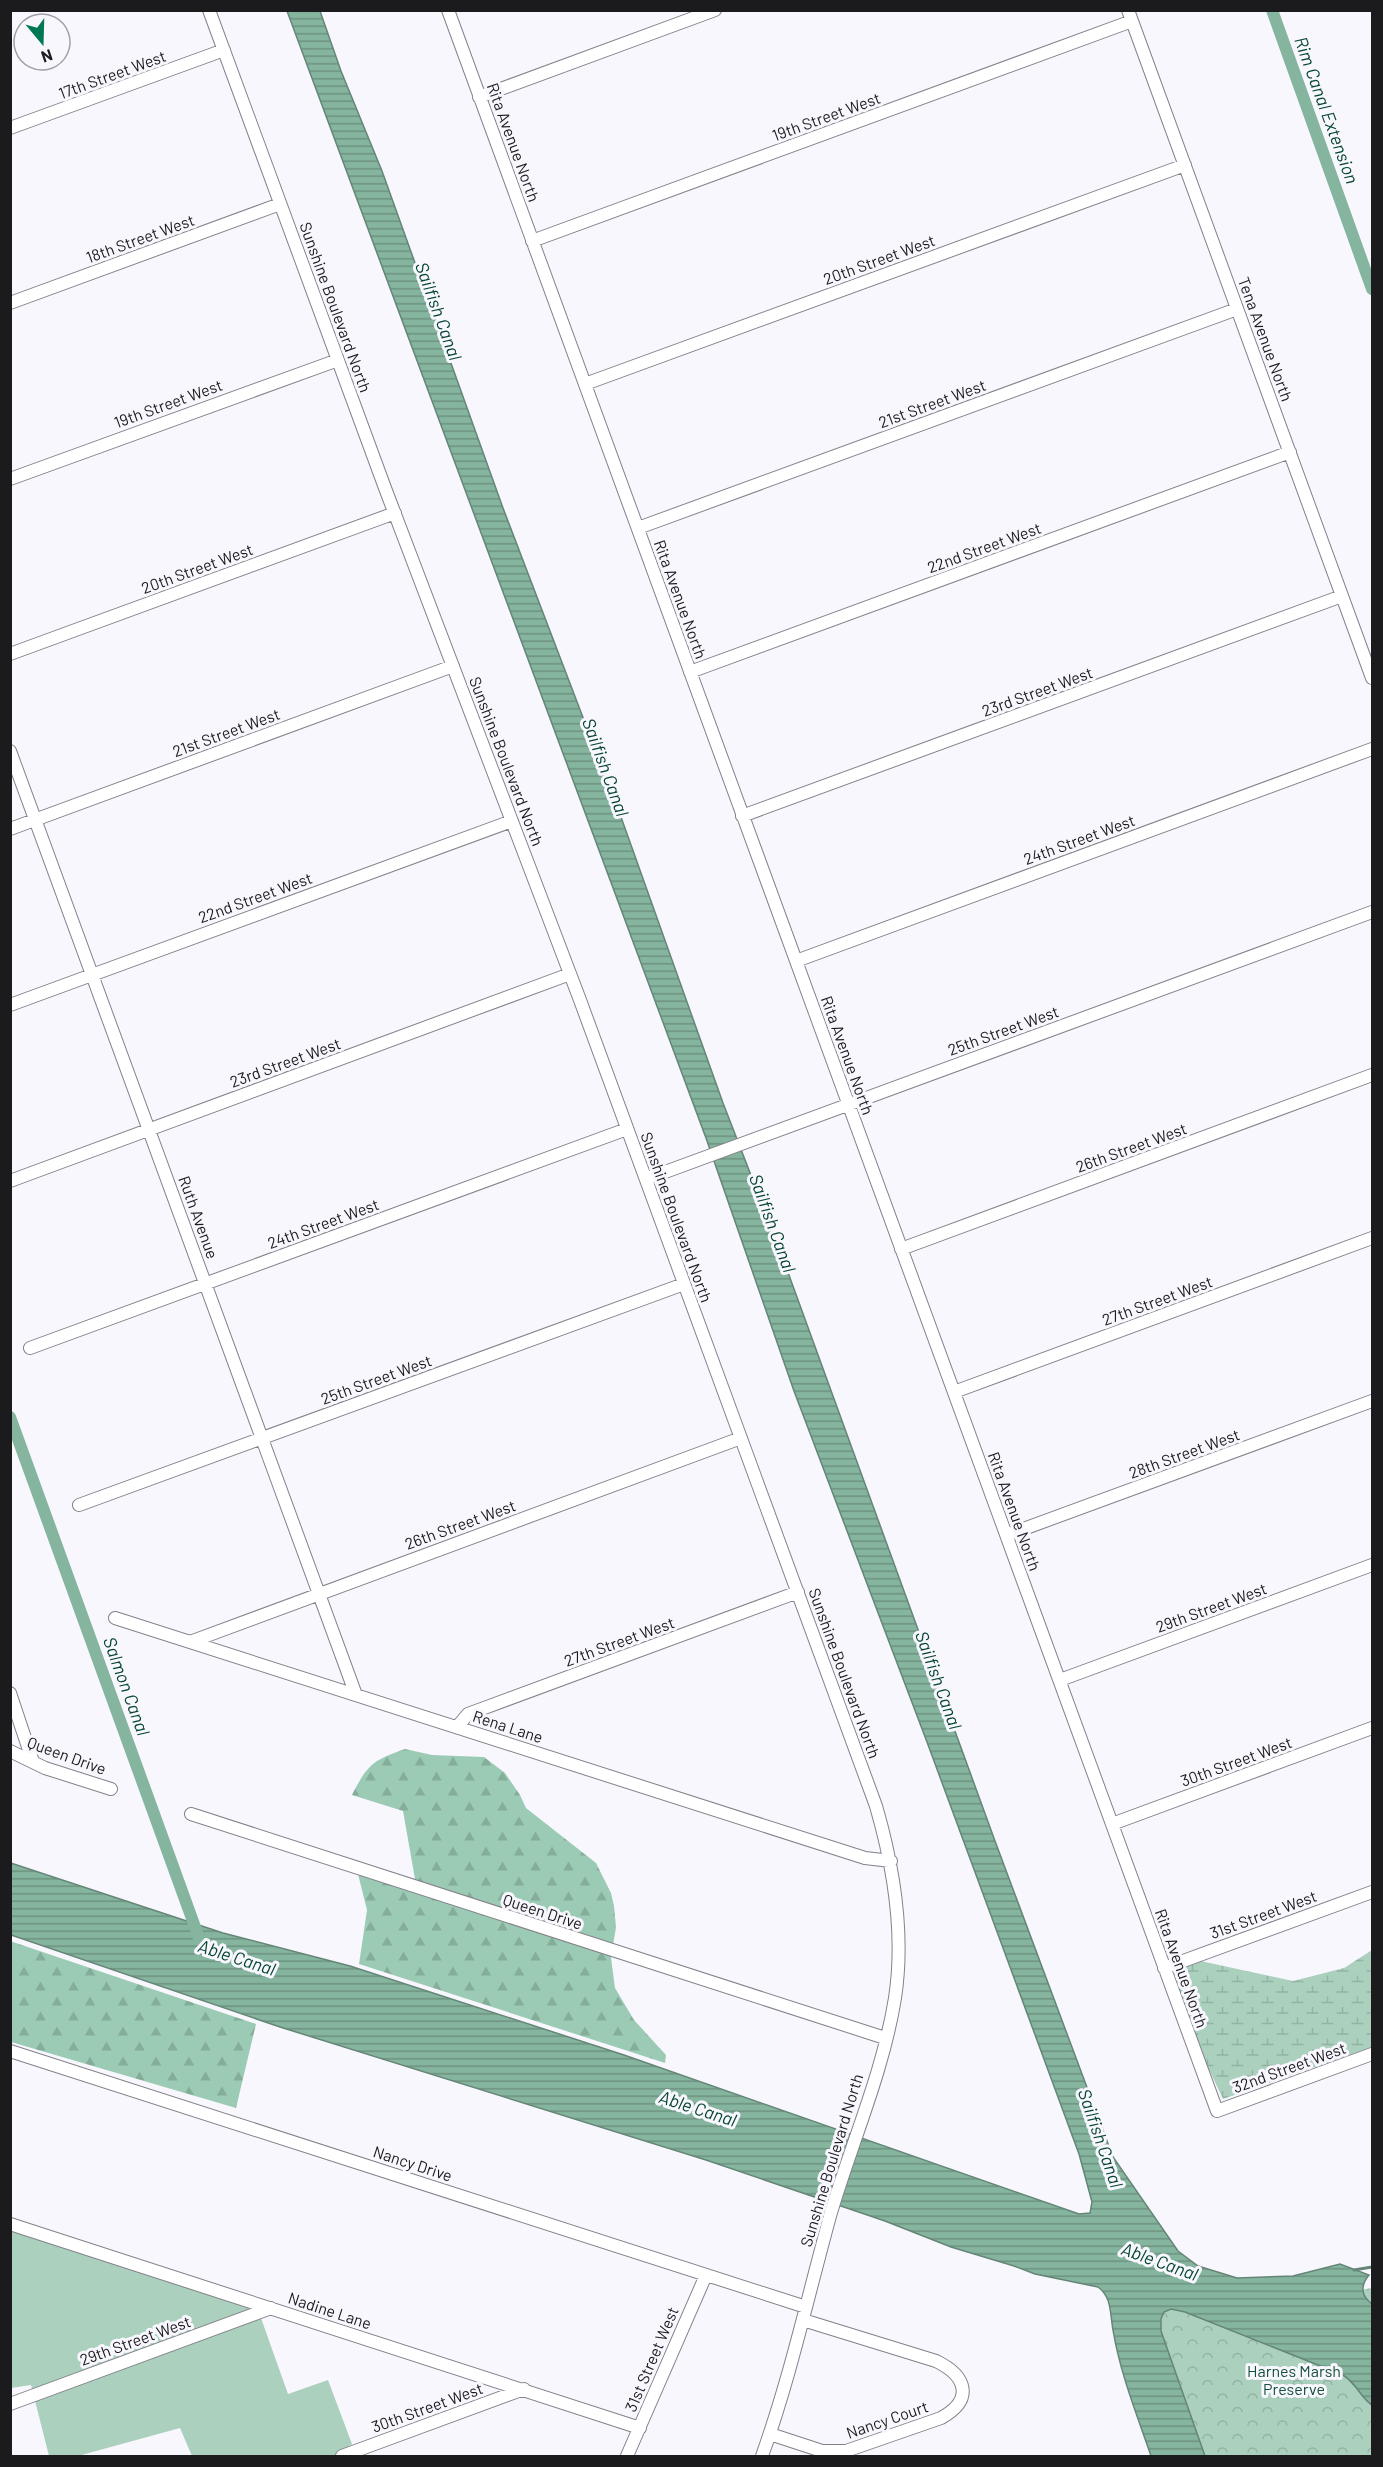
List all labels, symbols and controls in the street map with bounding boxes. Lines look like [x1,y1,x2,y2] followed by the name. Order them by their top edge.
[12,12,72,72] north arrow
[1290,33,1364,187] water label: Rim Canal Extension
[39,46,55,67] text: N
[56,46,168,102] street label: 17th Street West
[484,80,544,204] street label: Rita Avenue North
[769,88,883,144] street label: 19th Street West
[83,210,197,266] street label: 18th Street West
[296,219,376,395] street label: Sunshine Boulevard North
[821,230,937,288] street label: 20th Street West
[411,259,467,363] water label: Sailfish Canal
[1235,274,1297,404] street label: Tena Avenue North
[111,375,225,431] street label: 19th Street West
[876,375,988,431] street label: 21st Street West
[925,518,1043,576] street label: 22nd Street West
[651,537,711,661] street label: Rita Avenue North
[139,539,255,597] street label: 20th Street West
[979,662,1095,720] street label: 23rd Street West
[466,674,548,848] street label: Sunshine Boulevard North
[170,704,282,760] street label: 21st Street West
[578,715,634,819] water label: Sailfish Canal
[1021,810,1137,868] street label: 24th Street West
[196,868,314,926] street label: 22nd Street West
[818,993,878,1117] street label: Rita Avenue North
[945,1001,1061,1059] street label: 25th Street West
[227,1033,343,1091] street label: 23rd Street West
[1073,1118,1189,1176] street label: 26th Street West
[637,1129,717,1305] street label: Sunshine Boulevard North
[745,1171,801,1275] water label: Sailfish Canal
[175,1173,223,1261] street label: Ruth Avenue
[265,1194,381,1252] street label: 24th Street West
[1099,1271,1215,1329] street label: 27th Street West
[318,1350,434,1408] street label: 25th Street West
[1126,1424,1242,1482] street label: 28th Street West
[985,1449,1045,1573] street label: Rita Avenue North
[402,1495,518,1553] street label: 26th Street West
[1153,1578,1269,1636] street label: 29th Street West
[805,1585,885,1761] street label: Sunshine Boulevard North
[561,1612,677,1670] street label: 27th Street West
[911,1628,967,1732] water label: Sailfish Canal
[99,1634,155,1738] water label: Salmon Canal
[471,1706,545,1746] street label: Rena Lane
[25,1732,109,1778] street label: Queen Drive
[1178,1732,1294,1790] street label: 30th Street West
[1207,1886,1319,1942] street label: 31st Street West
[501,1889,585,1933] street label: Queen Drive
[1152,1906,1212,2030] street label: Rita Avenue North
[196,1934,278,1980] water label: Able Canal
[1230,2038,1348,2096] street label: 32nd Street West
[796,2071,866,2249] street label: Sunshine Boulevard North
[657,2085,739,2131] water label: Able Canal
[1074,2086,1128,2190] water label: Sailfish Canal
[371,2141,455,2185] street label: Nancy Drive
[1119,2237,1201,2285] water label: Able Canal
[286,2288,374,2332] street label: Nadine Lane
[620,2304,682,2414] street label: 31st Street West
[77,2311,193,2369] street label: 29th Street West
[1247,2361,1341,2398] park label: Harnes Marsh Preserve
[369,2378,485,2436] street label: 30th Street West
[844,2396,930,2442] street label: Nancy Court

